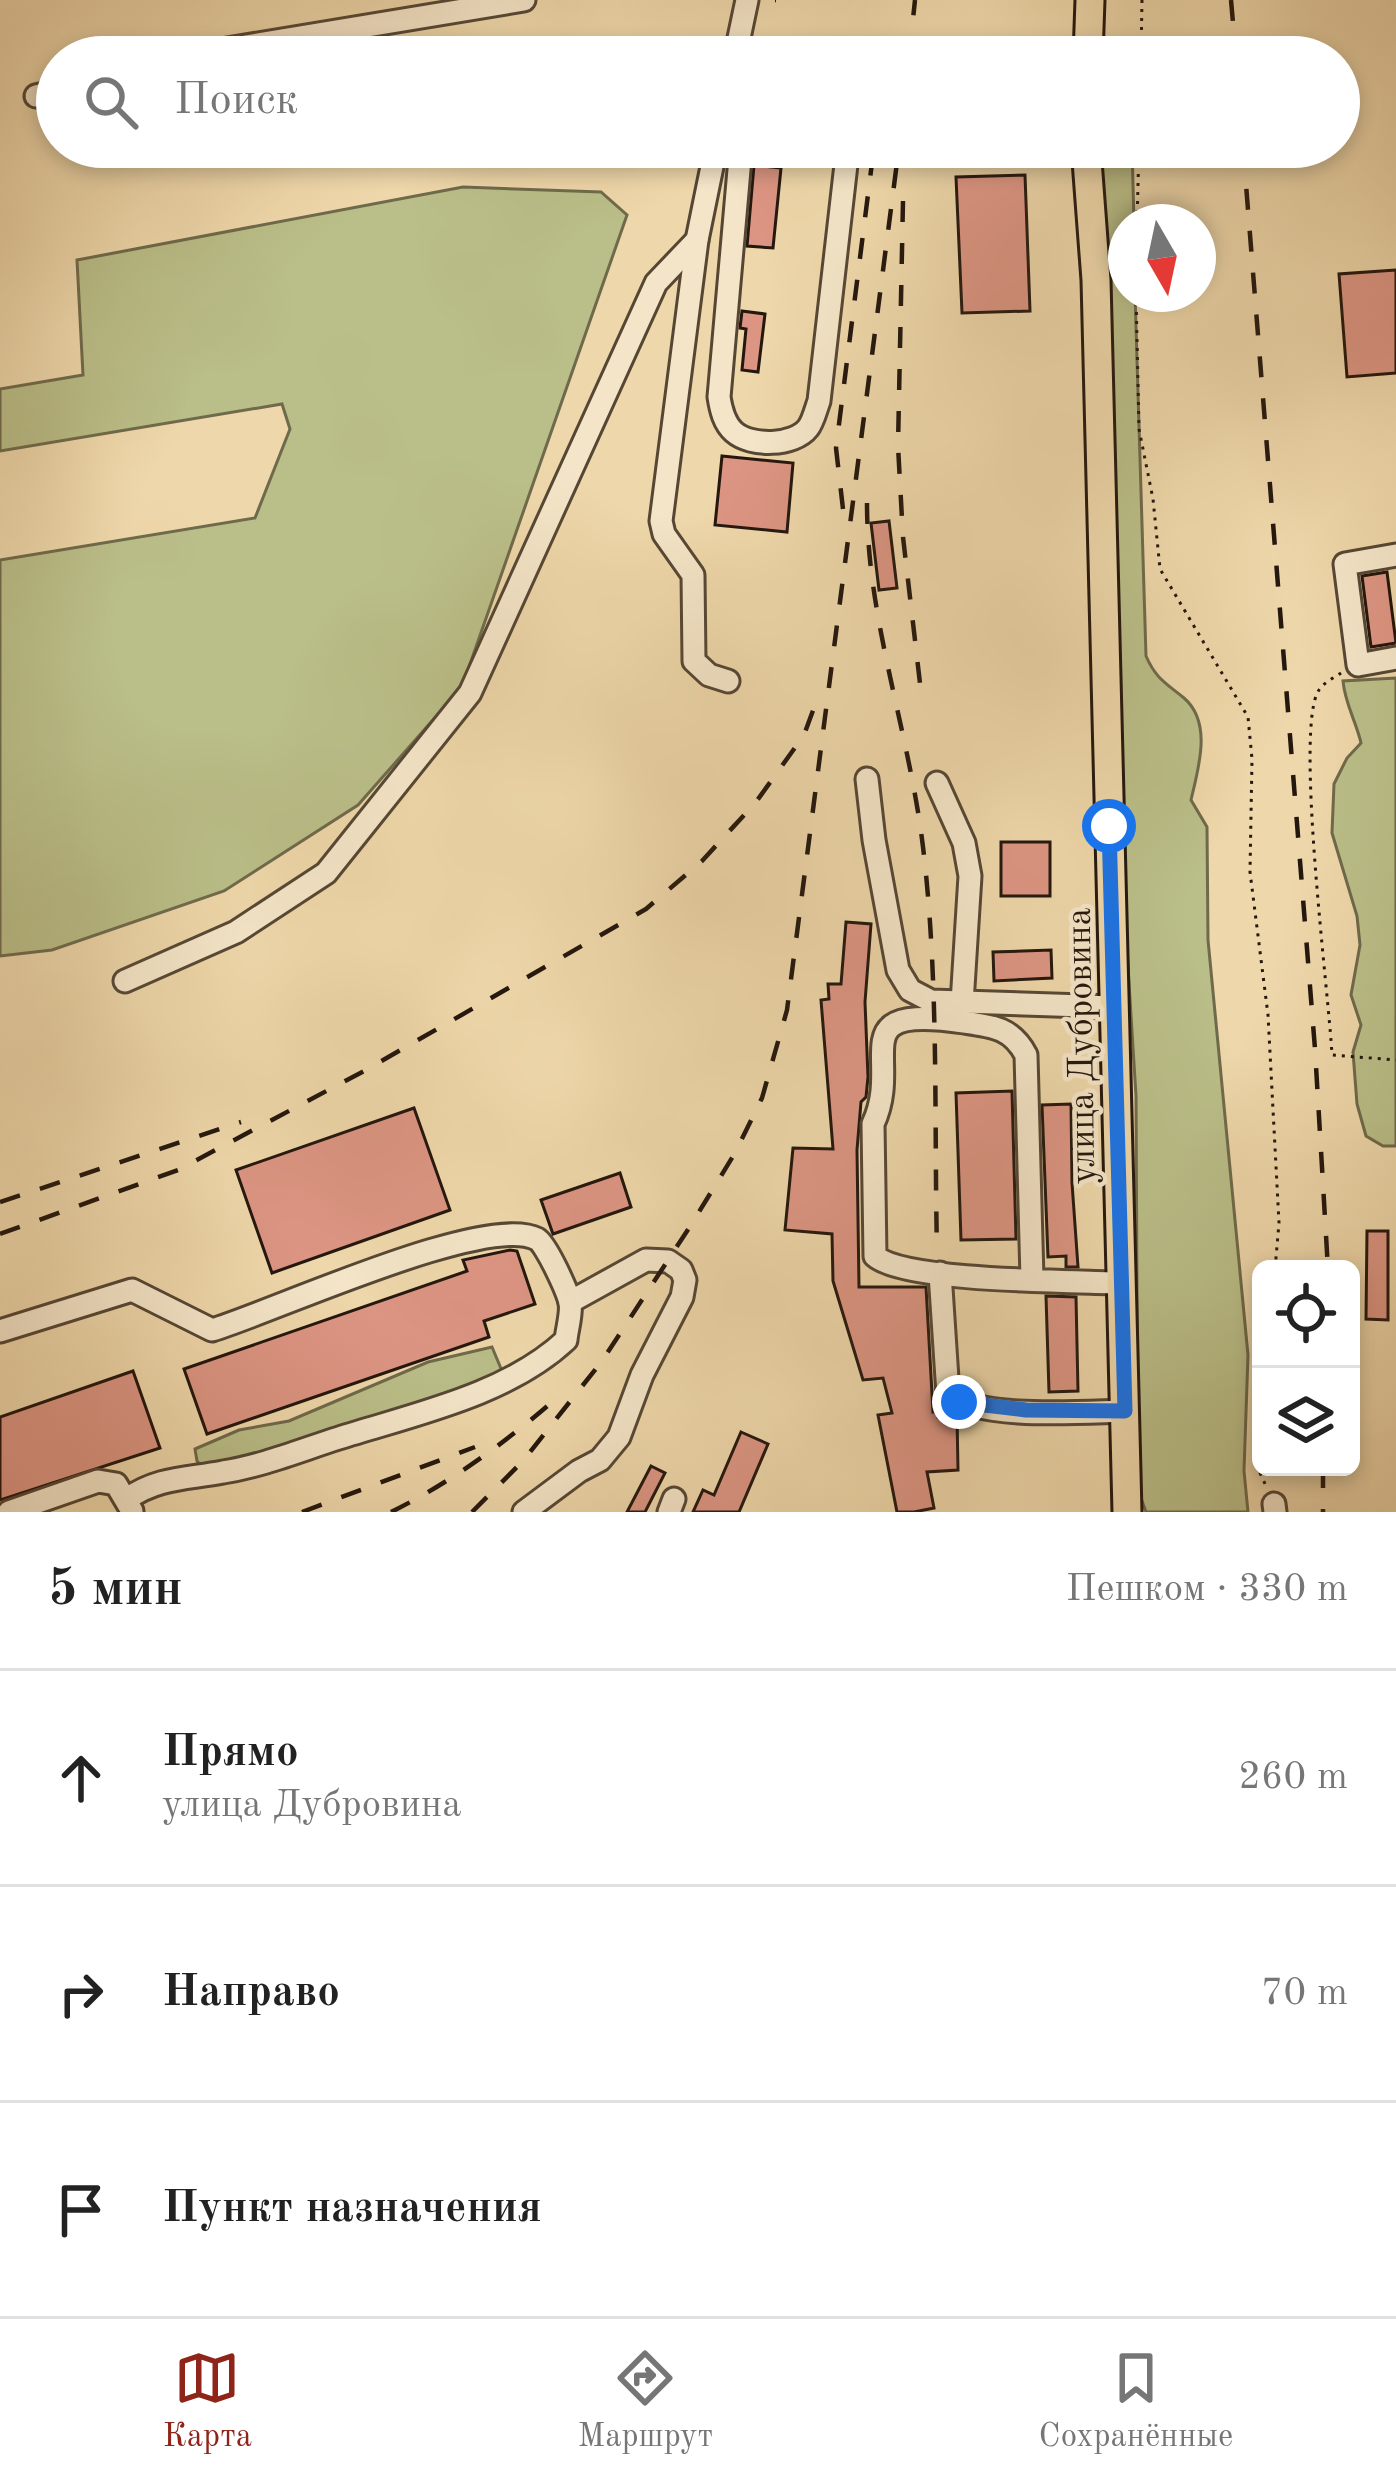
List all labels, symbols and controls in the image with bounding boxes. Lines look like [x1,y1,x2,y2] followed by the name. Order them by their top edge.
[36,36,1360,168] search box
[78,69,144,135] icon: search
[174,79,298,124] text: Поиск
[1108,204,1216,312] north arrow
[1082,799,1136,853] route start
[1063,907,1103,1184] street label: улица Дубровина
[1252,1260,1360,1476] map controls
[1252,1260,1360,1368] button: locate
[1252,1368,1360,1476] button: layers
[932,1375,986,1429] route end
[48,1565,183,1616] text: 5 мин
[1066,1570,1348,1609] text: Пешком · 330 m
[162,1731,299,1776] text: Прямо
[48,1745,114,1811] icon: ahead
[1238,1758,1348,1797] text: 260 m
[162,1786,461,1825] text: улица Дубровина
[48,1961,114,2027] icon: right
[162,1971,340,2016] text: Направо
[1261,1974,1348,2013] text: 70 m
[48,2177,114,2243] icon: arrive
[162,2187,542,2232] text: Пункт назначения
[163,2345,252,2458] tab: Карта
[578,2345,713,2458] tab: Маршрут
[1039,2345,1233,2458] tab: Сохранённые

